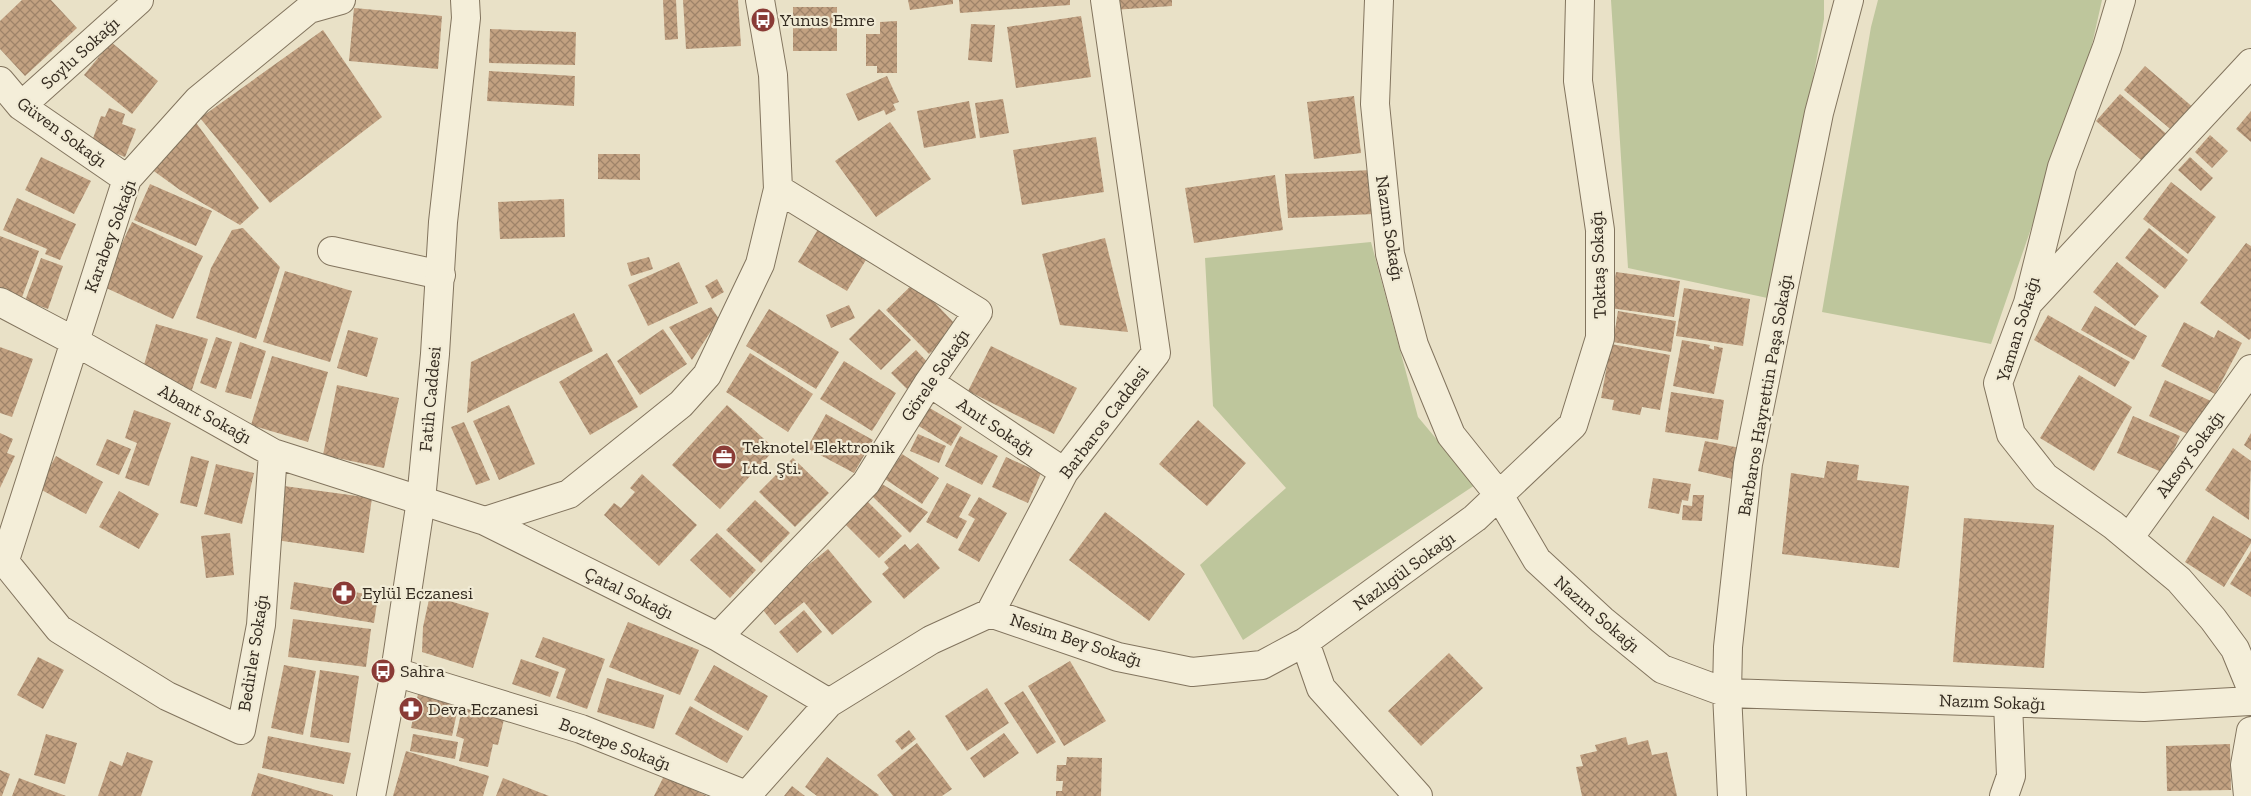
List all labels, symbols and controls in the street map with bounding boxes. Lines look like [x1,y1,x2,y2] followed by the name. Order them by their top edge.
[750,7,776,33] bus stop icon: Yunus Emre
[779,9,875,31] place label: Yunus Emre
[36,12,124,94] street label: Soylu Sokağı
[13,92,111,172] street label: Güven Sokağı
[1371,174,1409,282] street label: Nazım Sokağı
[79,176,141,296] street label: Karabey Sokağı
[1585,211,1611,319] street label: Toktaş Sokağı
[1733,272,1797,518] street label: Barbaros Hayrettin Paşa Sokağı
[1991,274,2044,385] street label: Yaman Sokağı
[896,325,974,425] street label: Görele Sokağı
[414,345,446,453] street label: Fatih Caddesi
[1054,361,1154,483] street label: Barbaros Caddesi
[155,379,255,449] street label: Abant Sokağı
[953,393,1039,461] street label: Anıt Sokağı
[2151,406,2229,502] street label: Aksoy Sokağı
[742,436,895,479] place label: Teknotel Elektronik Ltd. Şti.
[711,444,737,470] office icon: Teknotel Elektronik Ltd. Şti.
[1349,527,1459,615] street label: Nazlıgül Sokağı
[581,562,677,624] street label: Çatal Sokağı
[1550,571,1644,657] street label: Nazım Sokağı
[331,580,357,606] pharmacy icon: Eylül Eczanesi
[362,582,473,604] place label: Eylül Eczanesi
[233,593,273,713] street label: Bedirler Sokağı
[1007,608,1145,672] street label: Nesim Bey Sokağı
[370,658,396,684] bus stop icon: Sahra
[400,660,445,682] place label: Sahra
[1938,689,2046,715] street label: Nazım Sokağı
[398,696,424,722] pharmacy icon: Deva Eczanesi
[428,698,538,720] place label: Deva Eczanesi
[556,713,674,775] street label: Boztepe Sokağı

